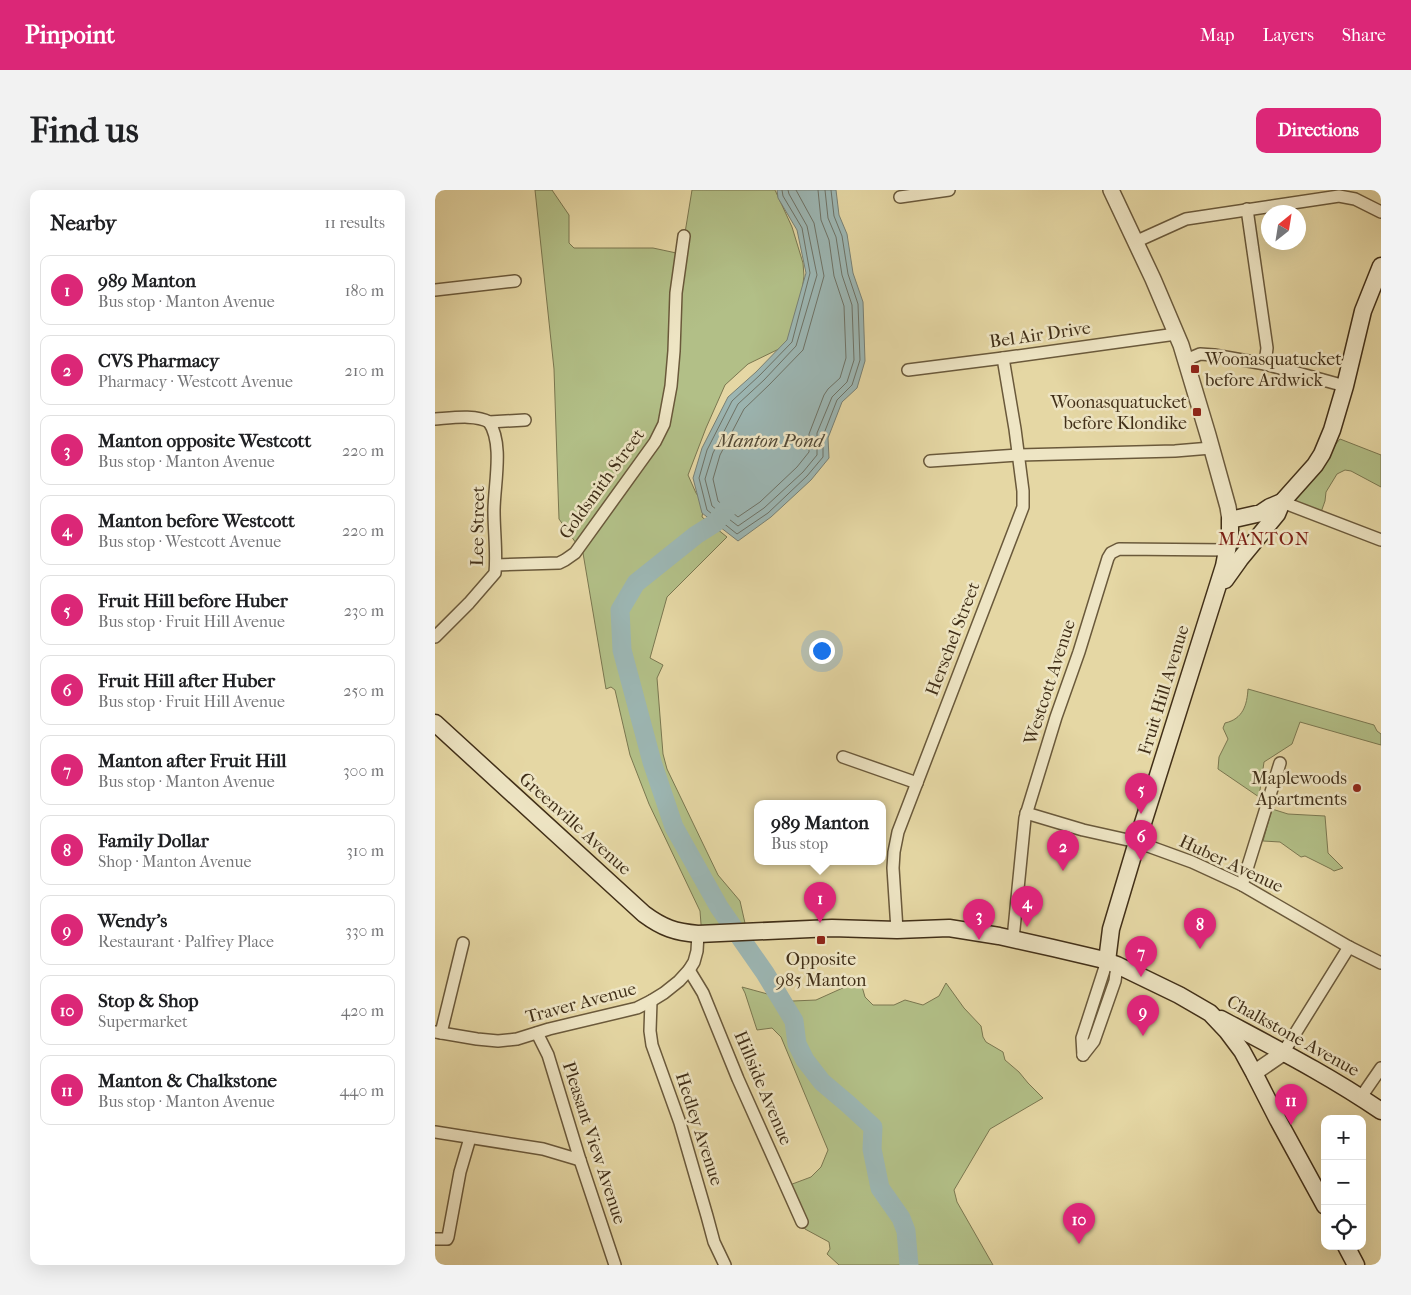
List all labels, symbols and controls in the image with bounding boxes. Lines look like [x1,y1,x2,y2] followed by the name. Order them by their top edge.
[25,21,115,49] text: Pinpoint
[1200,25,1234,46] text: Map
[1262,25,1314,46] text: Layers
[1342,25,1386,46] text: Share
[1256,108,1381,153] button: Directions
[30,110,139,151] text: Find us
[1261,205,1306,250] north arrow
[50,211,116,235] text: Nearby
[325,213,385,232] text: 11 results
[98,270,196,292] text: 989 Manton
[64,281,70,300] text: 1
[345,281,384,300] text: 180 m
[98,292,275,311] text: Bus stop · Manton Avenue
[988,318,1092,352] street label: Bel Air Drive
[1204,349,1342,391] place label: Woonasquatucket before Ardwick
[98,350,219,372] text: CVS Pharmacy
[63,361,71,380] text: 2
[345,361,384,380] text: 210 m
[1189,363,1201,375] marker: Woonasquatucket before Ardwick
[98,372,293,391] text: Pharmacy · Westcott Avenue
[1049,392,1188,434] place label: Woonasquatucket before Klondike
[1191,406,1203,418] marker: Woonasquatucket before Klondike
[555,424,649,543] street label: Goldsmith Street
[98,430,311,452] text: Manton opposite Westcott
[715,430,826,452] water label: Manton Pond
[64,441,70,460] text: 3
[342,441,384,460] text: 220 m
[98,452,275,471] text: Bus stop · Manton Avenue
[467,485,489,566] street label: Lee Street
[98,510,295,532] text: Manton before Westcott
[62,521,72,540] text: 4
[342,521,384,540] text: 220 m
[1218,528,1310,550] district label: MANTON
[98,532,281,551] text: Bus stop · Westcott Avenue
[922,579,985,699] street label: Herschel Street
[98,590,288,612] text: Fruit Hill before Huber
[64,601,70,620] text: 5
[344,601,384,620] text: 230 m
[98,612,285,631] text: Bus stop · Fruit Hill Avenue
[1020,617,1080,748] street label: Westcott Avenue
[1134,623,1194,757] street label: Fruit Hill Avenue
[809,638,835,664] your location
[98,670,275,692] text: Fruit Hill after Huber
[63,681,71,700] text: 6
[343,681,384,700] text: 250 m
[98,692,285,711] text: Bus stop · Fruit Hill Avenue
[98,750,286,772] text: Manton after Fruit Hill
[63,761,71,780] text: 7
[343,761,384,780] text: 300 m
[515,768,635,880] street label: Greenville Avenue
[1251,768,1347,810] place label: Maplewoods Apartments
[98,772,275,791] text: Bus stop · Manton Avenue
[1125,773,1157,814] pin: 5
[1351,782,1363,794] marker: Maplewoods Apartments
[754,800,886,865] popup
[771,812,869,834] text: 989 Manton
[1125,820,1157,861] pin: 6
[98,830,209,852] text: Family Dollar
[1047,830,1079,871] pin: 2
[1176,831,1286,897] street label: Huber Avenue
[771,834,828,853] text: Bus stop
[63,841,71,860] text: 8
[346,841,384,860] text: 310 m
[98,852,251,871] text: Shop · Manton Avenue
[804,882,836,923] pin: 1
[1011,886,1043,927] pin: 4
[963,899,995,940] pin: 3
[1184,908,1216,949] pin: 8
[98,910,167,932] text: Wendy's
[63,921,71,940] text: 9
[345,921,384,940] text: 330 m
[98,932,274,951] text: Restaurant · Palfrey Place
[815,934,827,946] marker: Opposite 985 Manton
[1125,936,1157,977] pin: 7
[775,949,867,991] place label: Opposite 985 Manton
[523,978,639,1028] street label: Traver Avenue
[98,990,199,1012] text: Stop & Shop
[1223,991,1363,1081] street label: Chalkstone Avenue
[1127,995,1159,1036] pin: 9
[60,1001,74,1020] text: 10
[341,1001,384,1020] text: 420 m
[98,1012,188,1031] text: Supermarket
[729,1028,797,1148] street label: Hillside Avenue
[558,1059,630,1227] street label: Pleasant View Avenue
[98,1070,277,1092] text: Manton & Chalkstone
[671,1070,727,1188] street label: Hedley Avenue
[61,1081,73,1100] text: 11
[339,1081,384,1100] text: 440 m
[1275,1084,1307,1125] pin: 11
[98,1092,275,1111] text: Bus stop · Manton Avenue
[1321,1115,1366,1250] map controls
[1321,1115,1366,1160] button: +
[1321,1160,1366,1205] button: −
[1063,1203,1095,1244] pin: 10
[1321,1205,1366,1250] button: locate

